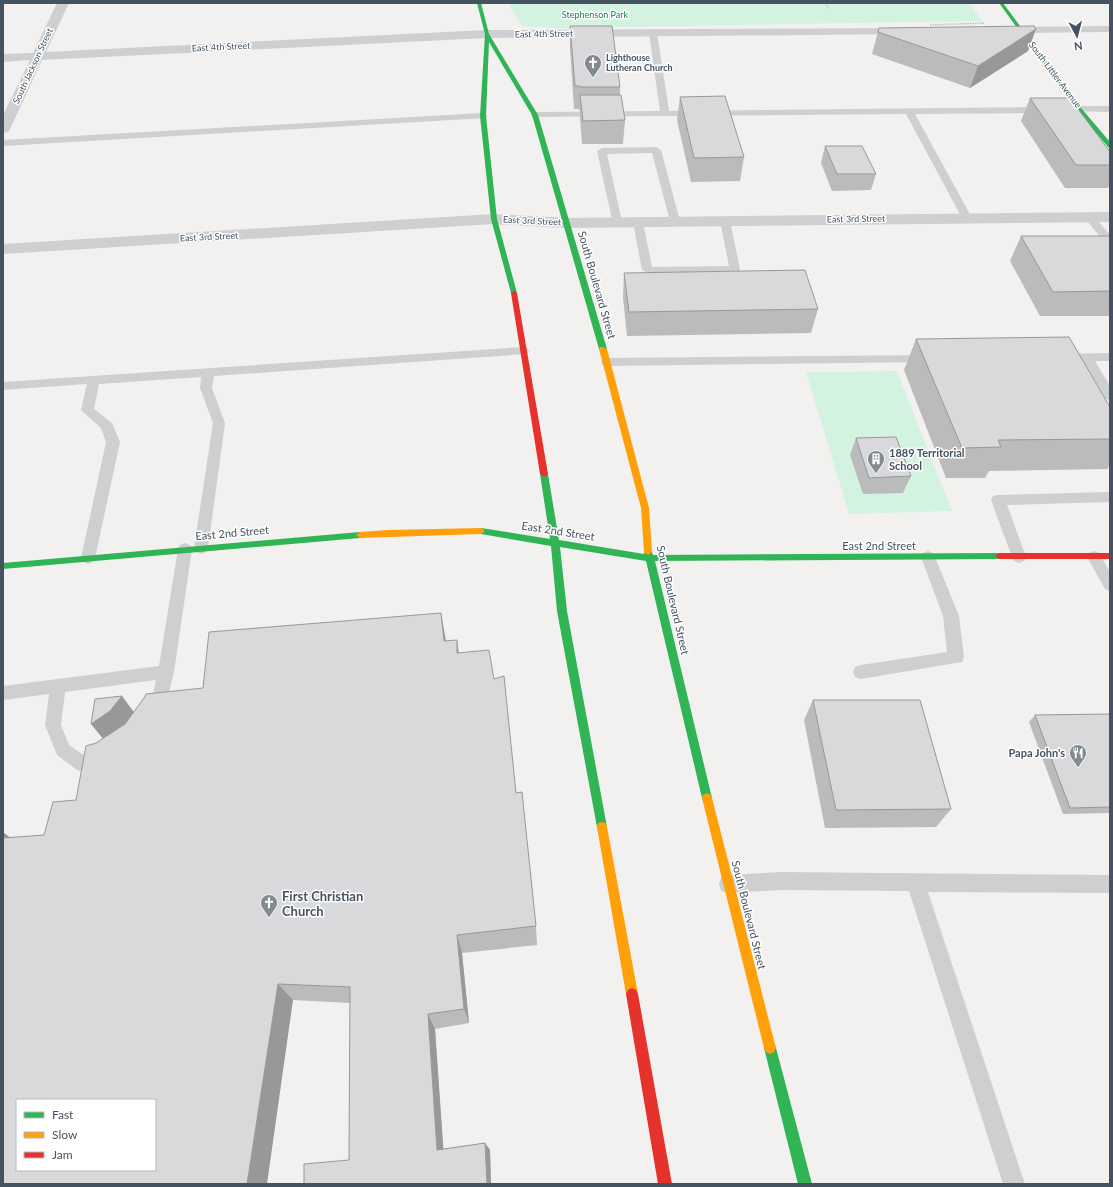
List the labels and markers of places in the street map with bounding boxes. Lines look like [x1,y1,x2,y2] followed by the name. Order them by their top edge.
[606,52,673,73] place label: Lighthouse Lutheran Church
[583,53,603,78] church icon: Lighthouse Lutheran Church
[889,446,965,472] place label: 1889 Territorial School
[866,449,886,474] building icon: 1889 Territorial School
[1068,743,1088,768] restaurant icon: Papa John's
[1008,746,1065,759] place label: Papa John's
[282,888,363,919] place label: First Christian Church
[259,893,279,918] church icon: First Christian Church

